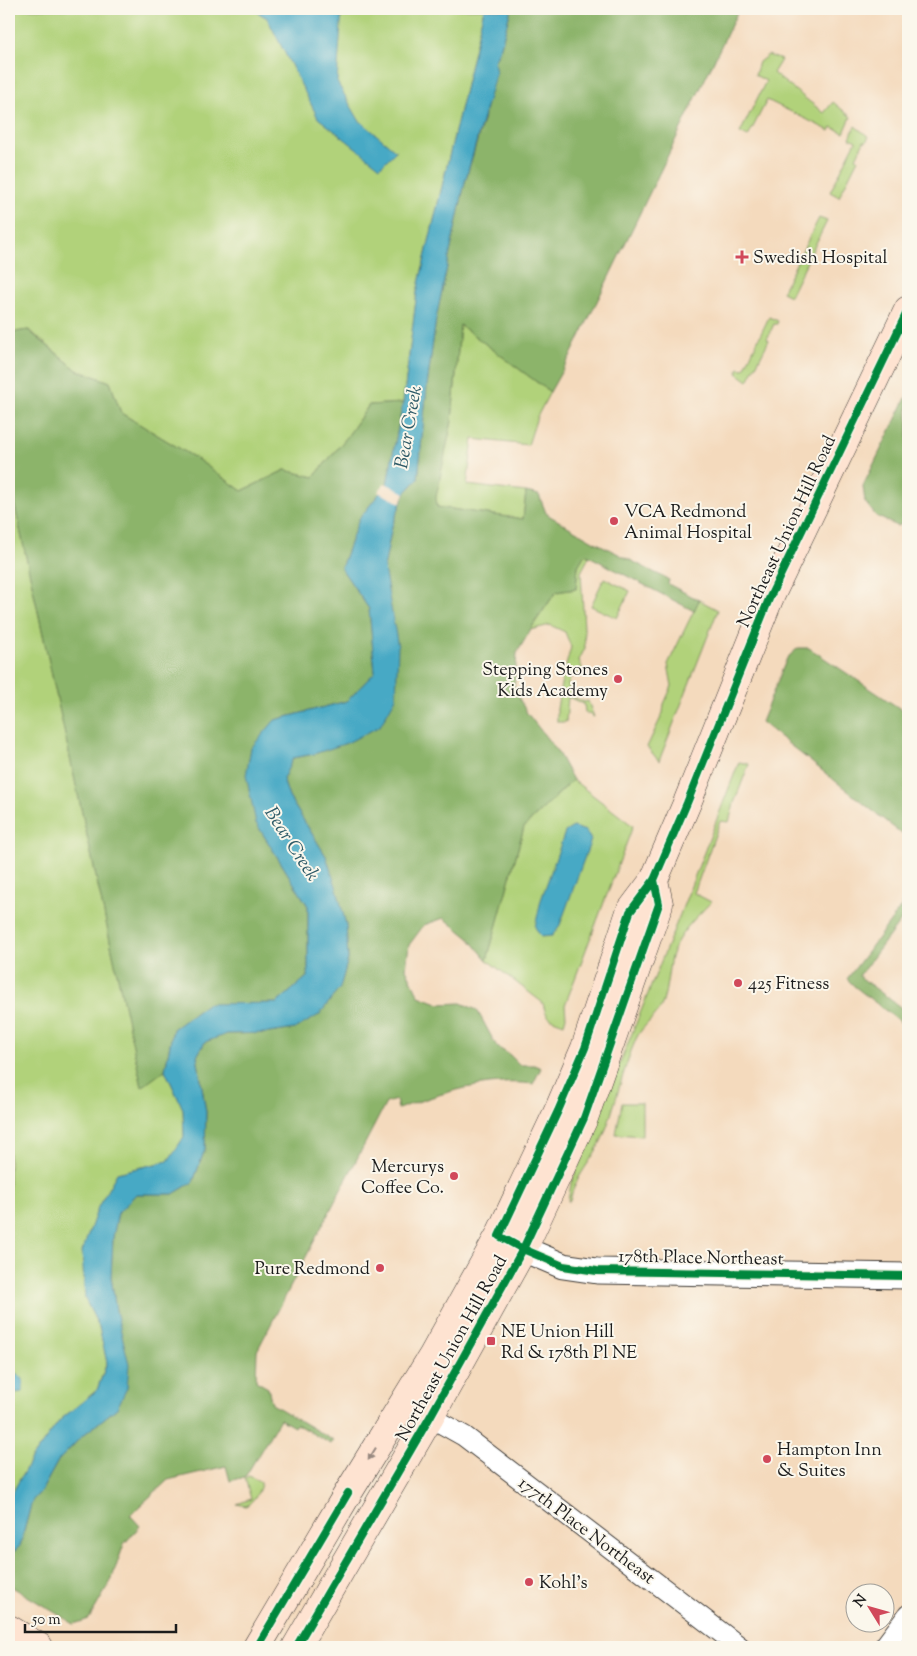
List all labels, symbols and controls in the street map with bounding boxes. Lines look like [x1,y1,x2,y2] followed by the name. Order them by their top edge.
[753,246,887,272] place label: Swedish Hospital
[735,250,749,264] marker: Swedish Hospital
[389,384,430,471] water label: Bear Creek
[732,431,844,632] street label: Northeast Union Hill Road
[624,500,752,547] place label: VCA Redmond Animal Hospital
[608,515,620,527] marker: VCA Redmond Animal Hospital
[482,658,608,705] place label: Stepping Stones Kids Academy
[612,673,624,685] marker: Stepping Stones Kids Academy
[257,802,325,887] water label: Bear Creek
[748,972,829,998] place label: 425 Fitness
[732,977,744,989] marker: 425 Fitness
[361,1155,444,1202] place label: Mercurys Coffee Co.
[448,1170,460,1182] marker: Mercurys Coffee Co.
[618,1245,784,1273] street label: 178th Place Northeast
[391,1251,515,1447] street label: Northeast Union Hill Road
[255,1257,370,1283] place label: Pure Redmond
[374,1262,386,1274] marker: Pure Redmond
[501,1320,637,1367] place label: NE Union Hill Rd & 178th Pl NE
[485,1335,497,1347] marker: NE Union Hill Rd & 178th Pl NE
[777,1438,882,1485] place label: Hampton Inn & Suites
[367,1448,377,1461] one-way arrow
[761,1453,773,1465] marker: Hampton Inn & Suites
[512,1471,660,1592] street label: 177th Place Northeast
[539,1571,588,1597] place label: Kohl's
[523,1576,535,1588] marker: Kohl's
[844,1584,894,1634] north arrow
[850,1591,873,1612] text: N
[25,1601,176,1633] scale bar
[31,1610,61,1631] text: 50 m

